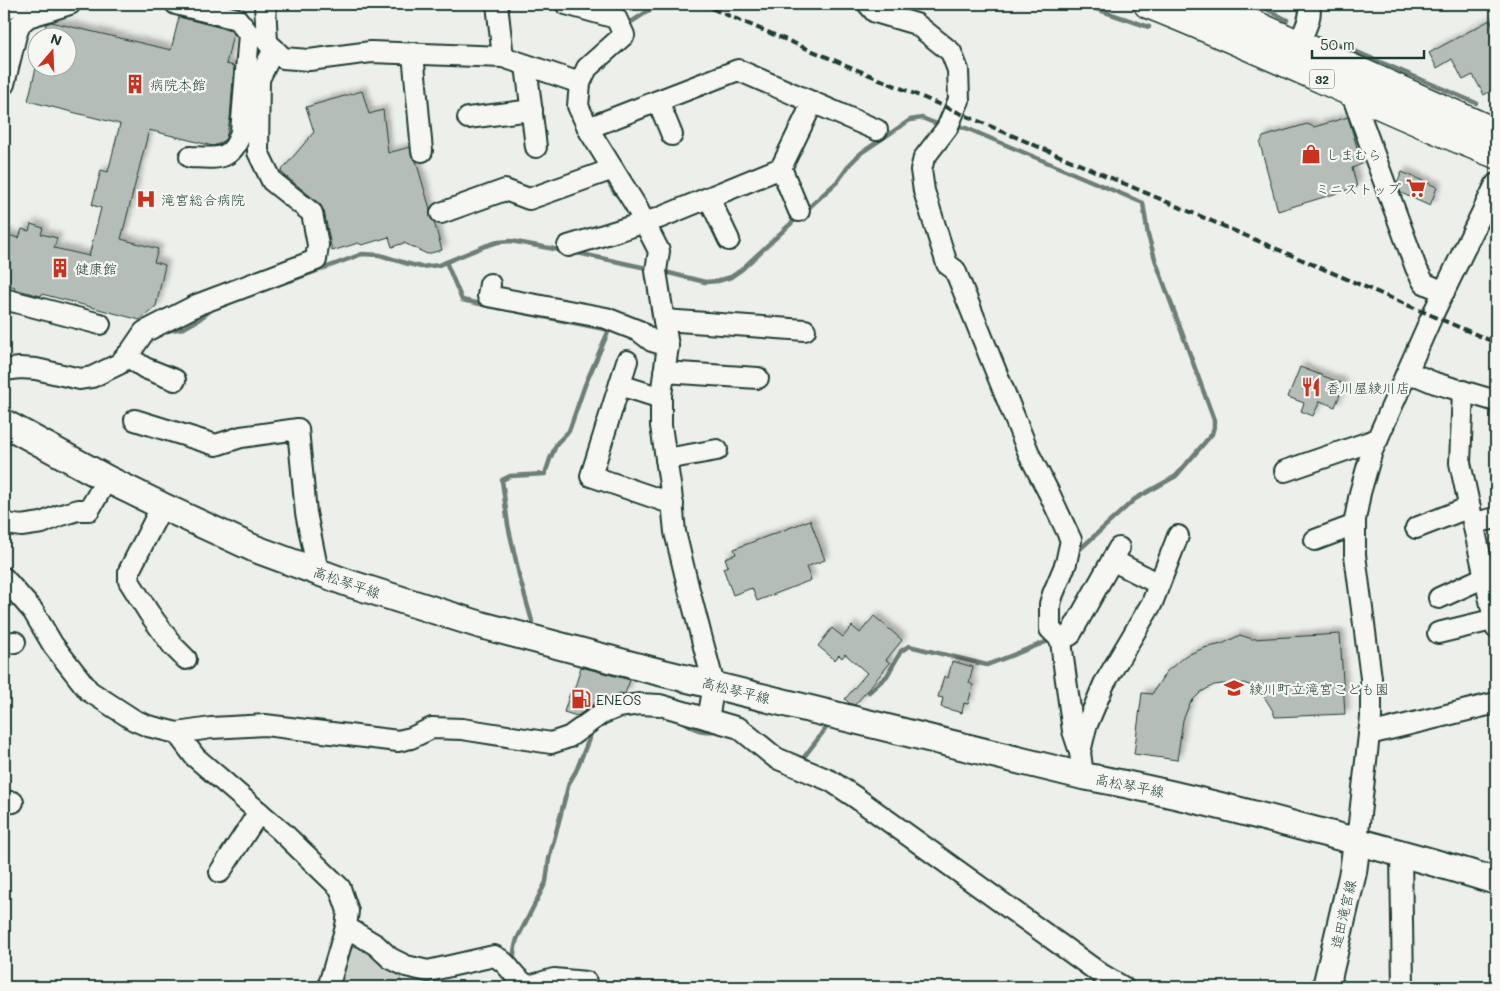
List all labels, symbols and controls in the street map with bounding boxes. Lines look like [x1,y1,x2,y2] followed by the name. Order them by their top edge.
[28,28,78,78] north arrow
[1312,28,1425,60] scale bar
[48,29,65,50] text: N
[1320,34,1355,54] text: 50 m
[1310,70,1334,88] road number: 32
[124,73,146,95] building icon: 病院本館
[150,75,206,94] place label: 病院本館
[1300,143,1322,165] shop icon: しまむら
[1326,145,1382,164] place label: しまむら
[1405,177,1427,199] supermarket icon: ミニストップ
[1316,179,1401,198] place label: ミニストップ
[135,188,157,210] hospital icon: 滝宮総合病院
[161,190,245,209] place label: 滝宮総合病院
[49,257,71,279] building icon: 健康館
[75,259,117,278] place label: 健康館
[1300,376,1322,398] restaurant icon: 香川屋綾川店
[1326,378,1410,397] place label: 香川屋綾川店
[311,562,383,602] street label: 高松琴平線
[700,672,772,708] street label: 高松琴平線
[1223,677,1245,699] school or university icon: 綾川町立滝宮こども園
[1249,679,1389,698] place label: 綾川町立滝宮こども園
[570,688,592,710] fuel station icon: ENEOS
[596,690,641,709] place label: ENEOS
[1094,769,1166,801] street label: 高松琴平線
[1326,878,1360,950] street label: 造田滝宮線

